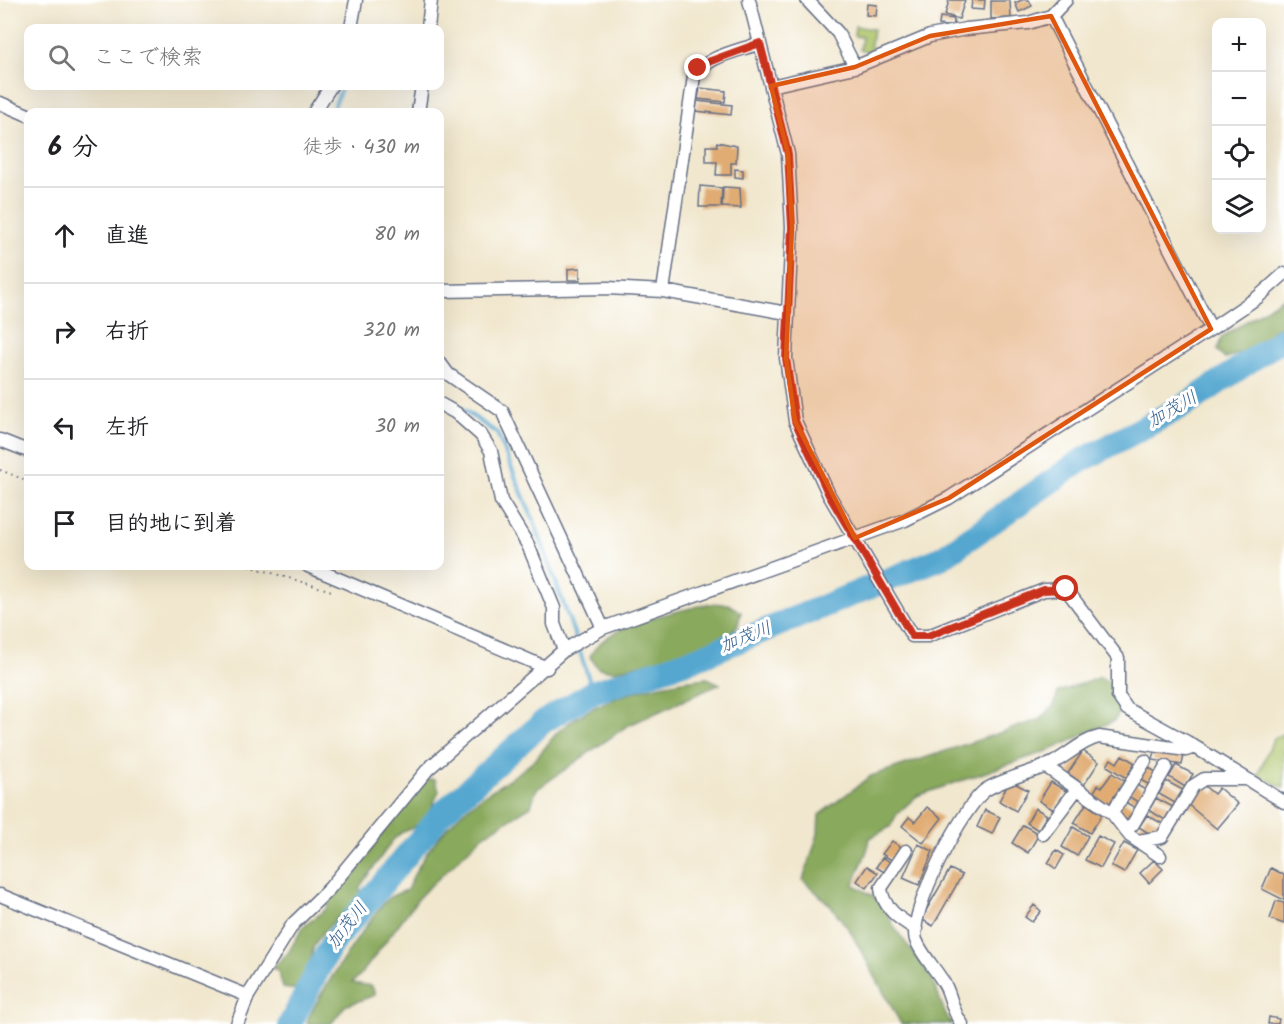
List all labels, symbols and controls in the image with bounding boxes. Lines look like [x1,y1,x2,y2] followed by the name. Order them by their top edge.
[1212,18,1266,234] map controls
[1212,18,1266,72] button: +
[24,24,444,90] search box
[45,41,78,74] icon: search
[93,41,203,76] text: ここで検索
[684,54,710,80] route end
[1212,72,1266,126] button: −
[1212,126,1266,180] button: locate
[48,127,98,169] text: 6 分
[303,132,420,164] text: 徒歩 · 430 m
[1212,180,1266,234] button: layers
[48,219,81,252] icon: ahead
[105,219,149,254] text: 直進
[374,219,420,251] text: 80 m
[48,315,81,348] icon: right
[105,315,149,350] text: 右折
[363,315,420,347] text: 320 m
[1142,384,1204,436] water label: 加茂川
[48,411,81,444] icon: left
[105,411,149,446] text: 左折
[375,411,420,443] text: 30 m
[48,507,81,540] icon: arrive
[105,507,237,542] text: 目的地に到着
[1052,575,1078,601] route start
[716,614,776,662] water label: 加茂川
[320,896,376,956] water label: 加茂川

